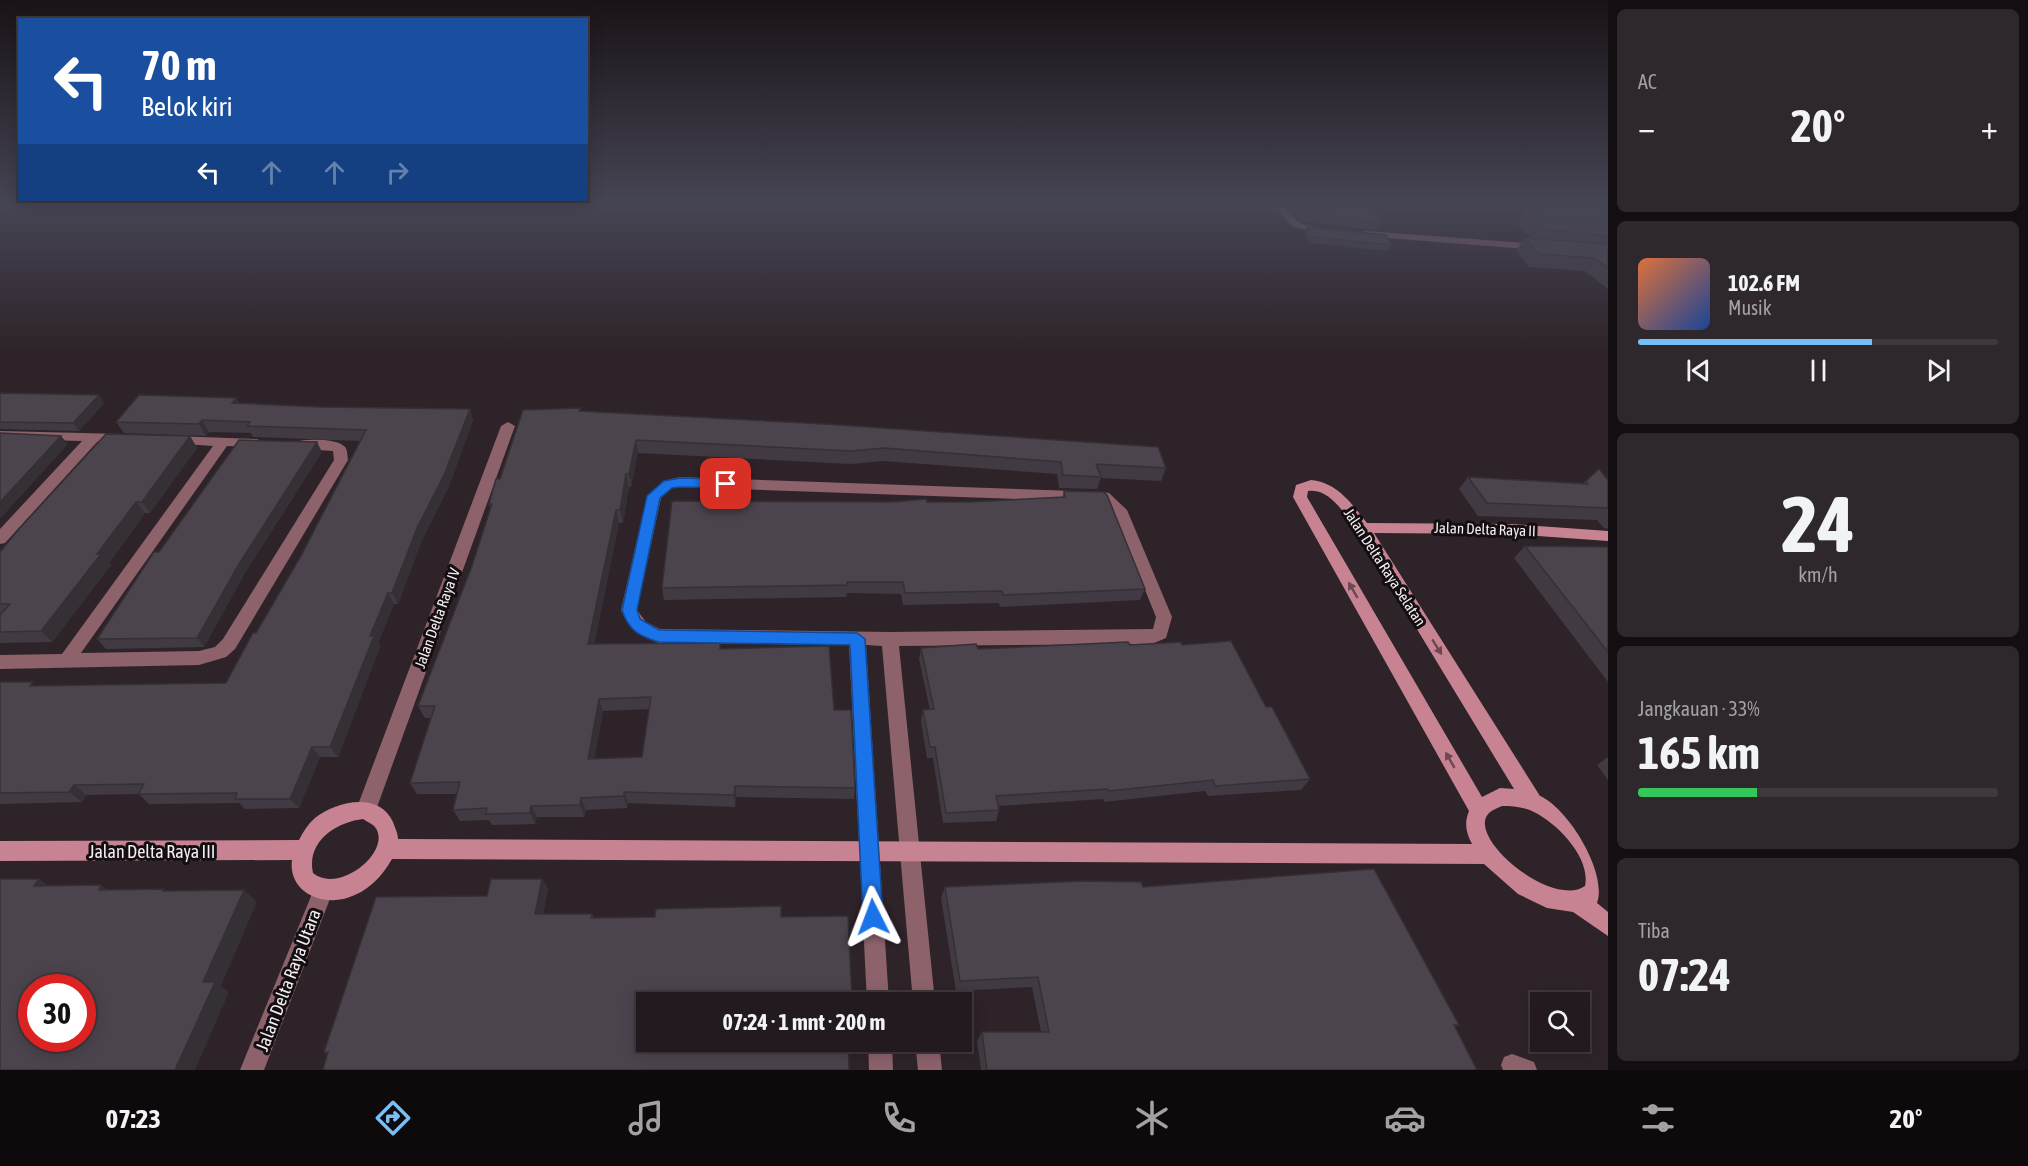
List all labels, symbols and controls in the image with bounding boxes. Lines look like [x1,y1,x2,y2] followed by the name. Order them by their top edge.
[141,41,216,89] text: 70 m
[42,42,120,120] icon: left
[1638,70,1657,93] text: AC
[141,91,233,122] text: Belok kiri
[1791,100,1845,152] text: 20°
[1638,108,1655,146] text: −
[1981,108,1998,146] text: +
[192,156,225,189] icon: left
[255,156,288,189] icon: ahead
[318,156,351,189] icon: ahead
[381,156,414,189] icon: right
[1728,270,1800,296] text: 102.6 FM
[1728,296,1772,319] text: Musik
[1682,354,1715,387] icon: previous
[1802,354,1835,387] icon: pause
[1922,354,1955,387] icon: next
[700,458,751,509] pin
[709,467,742,500] icon: arrive
[1781,479,1855,569] text: 24
[1341,505,1429,629] street label: Jalan Delta Raya Selatan
[1434,519,1536,539] street label: Jalan Delta Raya II
[1798,563,1838,586] text: km/h
[411,565,463,670] street label: Jalan Delta Raya IV
[1348,581,1358,598] one-way arrow
[1431,639,1442,655] one-way arrow
[1638,697,1760,720] text: Jangkauan · 33%
[1638,727,1760,779] text: 165 km
[1445,751,1455,768] one-way arrow
[89,841,215,862] street label: Jalan Delta Raya III
[841,885,905,949] position arrow
[251,906,325,1054] street label: Jalan Delta Raya Utara
[1638,919,1670,942] text: Tiba
[1638,949,1731,1001] text: 07:24
[18,974,96,1052] speed limit sign: 30
[1530,992,1590,1052] map controls
[1530,992,1590,1052] button: search
[723,1009,885,1035] text: 07:24 · 1 mnt · 200 m
[372,1097,414,1139] icon: directions
[625,1097,667,1139] icon: music
[878,1097,920,1139] icon: phone
[1131,1097,1173,1139] icon: climate
[1384,1097,1426,1139] icon: car
[1637,1097,1679,1139] icon: filters
[105,1103,161,1134] text: 07:23
[1890,1103,1922,1134] text: 20°

